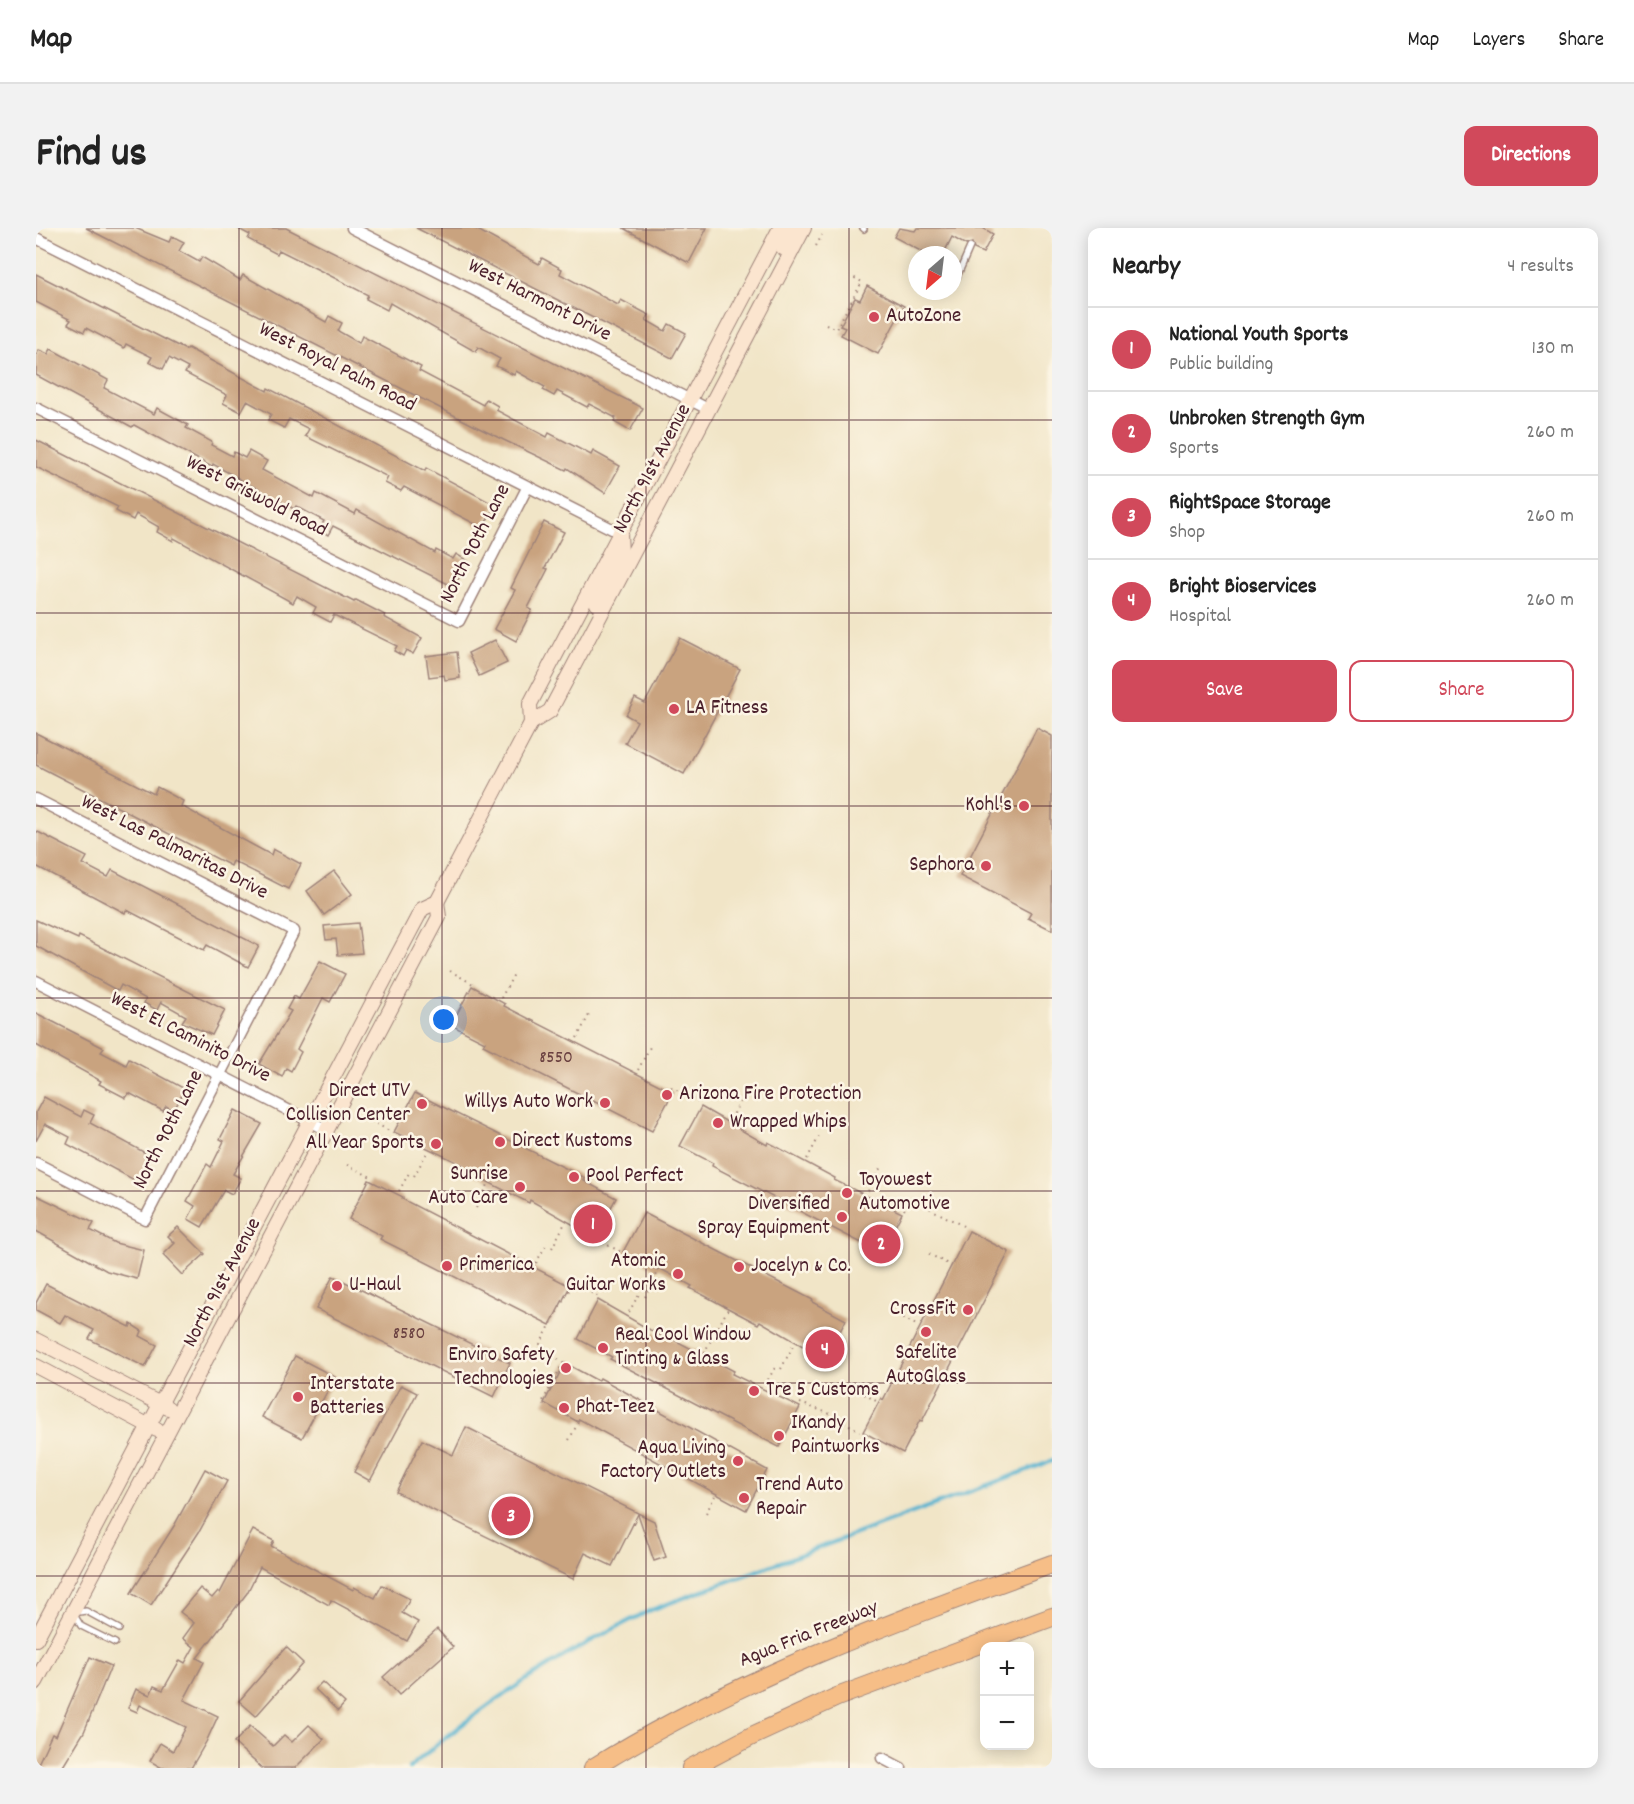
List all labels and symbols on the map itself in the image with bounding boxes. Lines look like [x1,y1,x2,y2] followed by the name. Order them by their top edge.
[908,246,962,300] north arrow
[462,252,616,350] street label: West Harmont Drive
[886,302,961,332] place label: AutoZone
[867,310,881,324] marker: AutoZone
[253,315,421,421] street label: West Royal Palm Road
[606,399,700,539] street label: North 91st Avenue
[180,448,332,546] street label: West Griswold Road
[433,479,519,609] street label: North 90th Lane
[686,694,768,724] place label: LA Fitness
[667,702,681,716] marker: LA Fitness
[75,788,273,908] street label: West Las Palmaritas Drive
[965,791,1012,821] place label: Kohl's
[1017,799,1031,813] marker: Kohl's
[909,851,975,881] place label: Sephora
[979,859,993,873] marker: Sephora
[105,985,275,1091] street label: West El Caminito Drive
[429,1005,458,1034] your location
[539,1046,573,1071] house number: 8550
[126,1065,212,1195] street label: North 90th Lane
[286,1077,410,1131] place label: Direct UTV Collision Center
[679,1080,862,1110] place label: Arizona Fire Protection
[465,1088,593,1118] place label: Willys Auto Work
[660,1088,674,1102] marker: Arizona Fire Protection
[598,1096,612,1110] marker: Willys Auto Work
[415,1097,429,1111] marker: Direct UTV Collision Center
[730,1108,847,1138] place label: Wrapped Whips
[711,1116,725,1130] marker: Wrapped Whips
[512,1127,633,1157] place label: Direct Kustoms
[306,1129,424,1159] place label: All Year Sports
[493,1135,507,1149] marker: Direct Kustoms
[429,1137,443,1151] marker: All Year Sports
[428,1160,508,1214] place label: Sunrise Auto Care
[586,1162,684,1192] place label: Pool Perfect
[859,1166,950,1220] place label: Toyowest Automotive
[567,1170,581,1184] marker: Pool Perfect
[513,1180,527,1194] marker: Sunrise Auto Care
[840,1186,854,1200] marker: Toyowest Automotive
[698,1190,830,1244] place label: Diversified Spray Equipment
[574,1202,612,1246] pin: 1
[835,1210,849,1224] marker: Diversified Spray Equipment
[176,1213,270,1353] street label: North 91st Avenue
[862,1222,900,1266] pin: 2
[566,1247,666,1301] place label: Atomic Guitar Works
[459,1251,535,1281] place label: Primerica
[751,1252,851,1282] place label: Jocelyn & Co.
[440,1259,454,1273] marker: Primerica
[732,1260,746,1274] marker: Jocelyn & Co.
[671,1267,685,1281] marker: Atomic Guitar Works
[349,1271,401,1301] place label: U-Haul
[330,1279,344,1293] marker: U-Haul
[890,1295,956,1325] place label: CrossFit
[961,1303,975,1317] marker: CrossFit
[615,1321,751,1375] place label: Real Cool Window Tinting & Glass
[393,1322,425,1347] house number: 8580
[919,1325,933,1339] marker: Safelite AutoGlass
[806,1326,844,1372] pin: 4
[886,1339,966,1393] place label: Safelite AutoGlass
[448,1341,554,1395] place label: Enviro Safety Technologies
[596,1341,610,1355] marker: Real Cool Window Tinting & Glass
[559,1361,573,1375] marker: Enviro Safety Technologies
[310,1370,394,1424] place label: Interstate Batteries
[766,1376,879,1406] place label: Tre 5 Customs
[747,1384,761,1398] marker: Tre 5 Customs
[291,1390,305,1404] marker: Interstate Batteries
[576,1393,655,1423] place label: Phat-Teez
[557,1401,571,1415] marker: Phat-Teez
[791,1409,880,1463] place label: IKandy Paintworks
[772,1429,786,1443] marker: IKandy Paintworks
[600,1434,726,1488] place label: Aqua Living Factory Outlets
[731,1454,745,1468] marker: Aqua Living Factory Outlets
[756,1471,843,1525] place label: Trend Auto Repair
[737,1491,751,1505] marker: Trend Auto Repair
[492,1494,530,1538] pin: 3
[735,1593,883,1677] street label: Agua Fria Freeway

